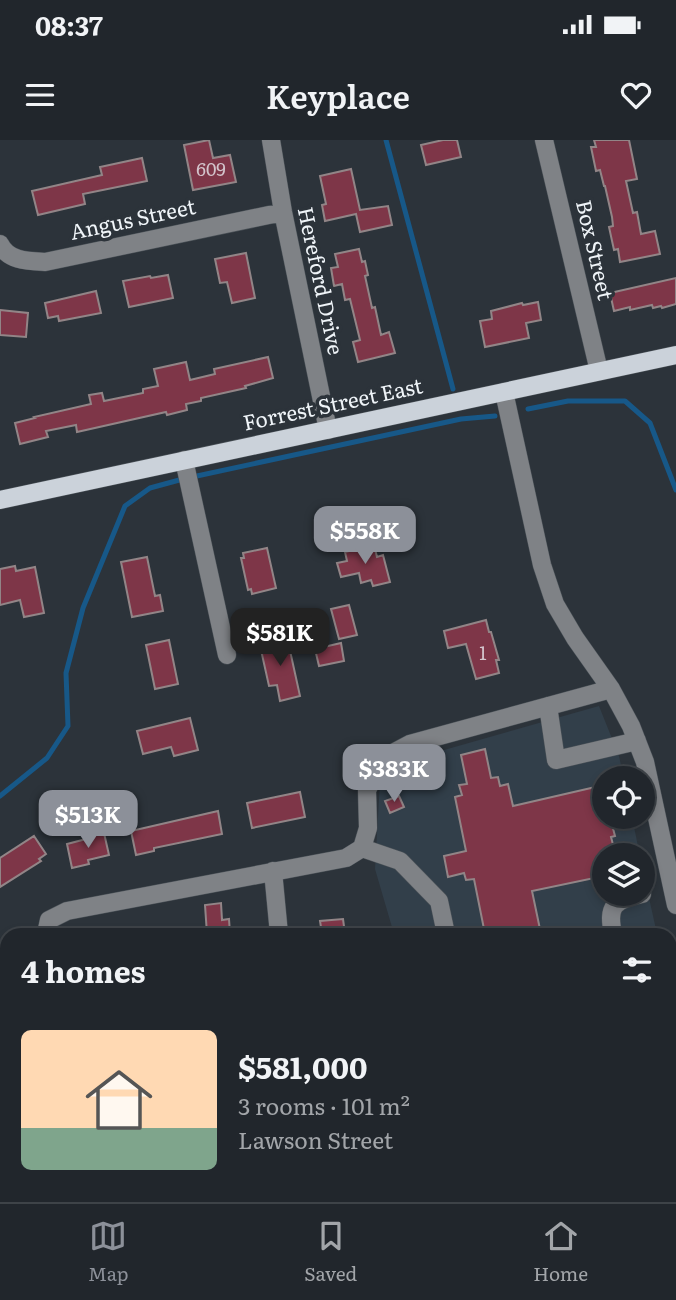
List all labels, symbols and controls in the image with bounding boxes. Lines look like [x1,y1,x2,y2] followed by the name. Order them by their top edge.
[35,5,103,44] text: 08:37
[266,71,410,119] text: Keyplace
[21,76,59,114] icon: menu
[617,76,655,114] icon: heart
[196,155,226,182] house number: 609
[67,189,199,246] street label: Angus Street
[570,196,623,303] street label: Box Street
[292,204,353,357] street label: Hereford Drive
[240,368,426,437] street label: Forrest Street East
[316,506,414,566] pin: $558K
[330,512,400,546] text: $558K
[231,608,329,668] pin: $581K
[246,614,314,648] text: $581K
[479,639,487,666] house number: 1
[345,744,443,804] pin: $383K
[359,750,429,784] text: $383K
[592,766,655,906] map controls
[592,766,655,829] button: locate
[39,790,137,850] pin: $513K
[55,796,121,830] text: $513K
[592,843,655,906] button: layers
[21,948,146,992] text: 4 homes
[618,951,656,989] icon: filters
[238,1044,367,1088] text: $581,000
[77,1058,161,1142] icon: home
[238,1088,410,1122] text: 3 rooms · 101 m²
[238,1122,393,1156] text: Lawson Street
[88,1217,128,1287] tab: Map
[304,1217,357,1287] tab: Saved
[533,1217,588,1287] tab: Home

